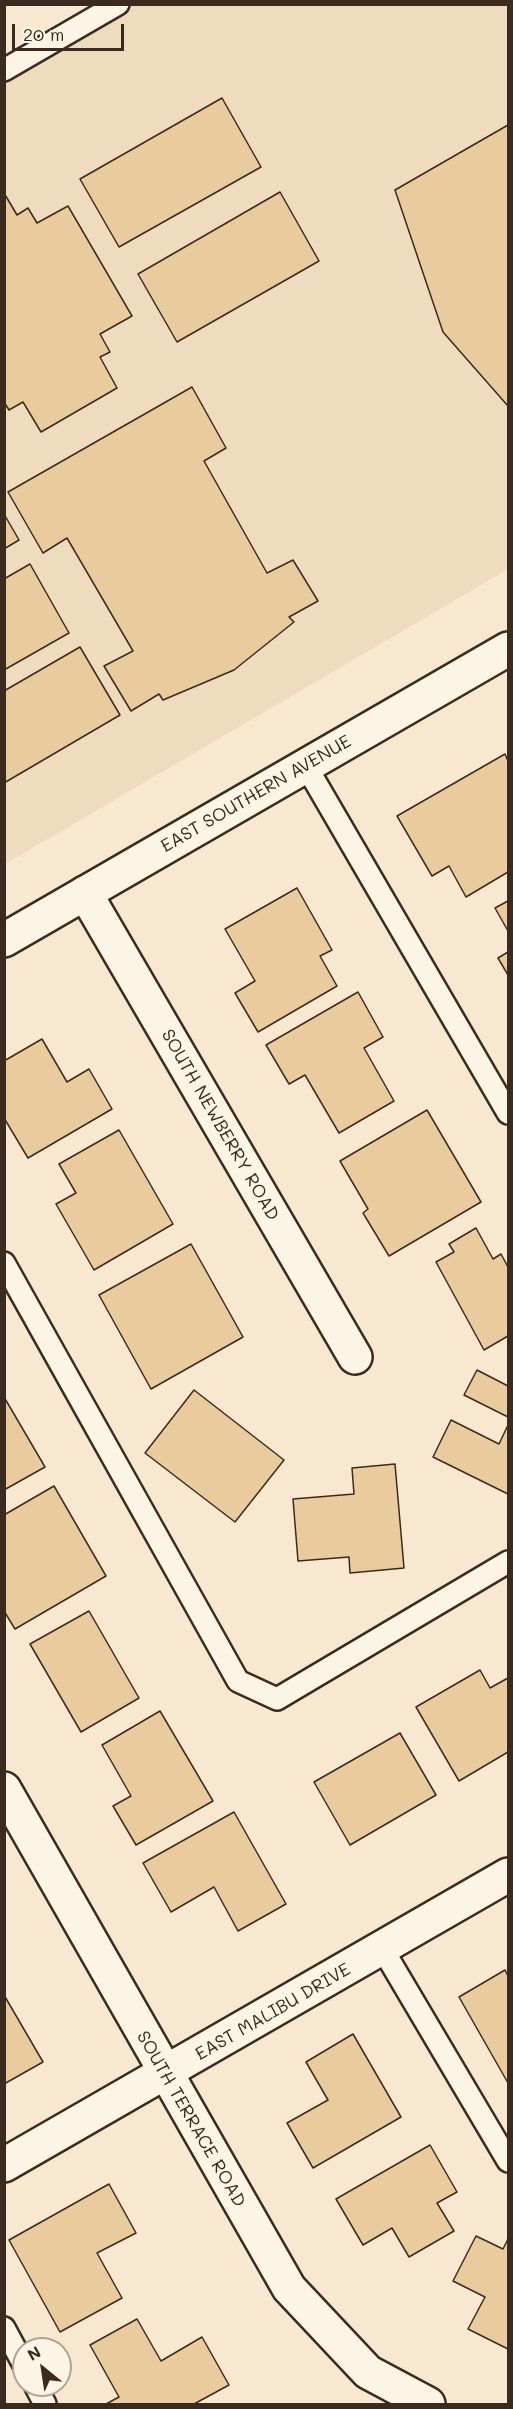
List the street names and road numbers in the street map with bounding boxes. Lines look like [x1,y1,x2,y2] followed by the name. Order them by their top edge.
[157,731,355,857] street label: EAST SOUTHERN AVENUE
[156,1026,284,1224] street label: SOUTH NEWBERRY ROAD
[192,1959,354,2065] street label: EAST MALIBU DRIVE
[132,2027,250,2211] street label: SOUTH TERRACE ROAD

